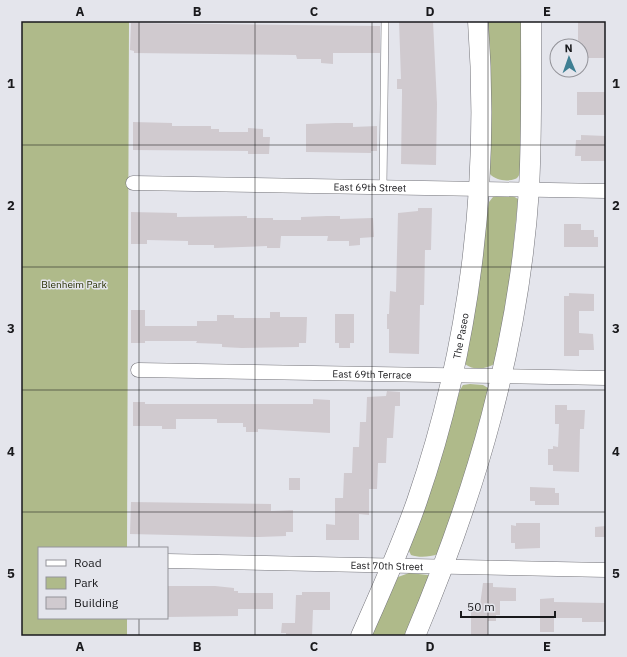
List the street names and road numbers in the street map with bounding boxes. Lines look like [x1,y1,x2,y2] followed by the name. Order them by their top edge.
[333,180,407,194] street label: East 69th Street
[450,312,471,360] street label: The Paseo
[332,367,412,381] street label: East 69th Terrace
[350,558,424,573] street label: East 70th Street

